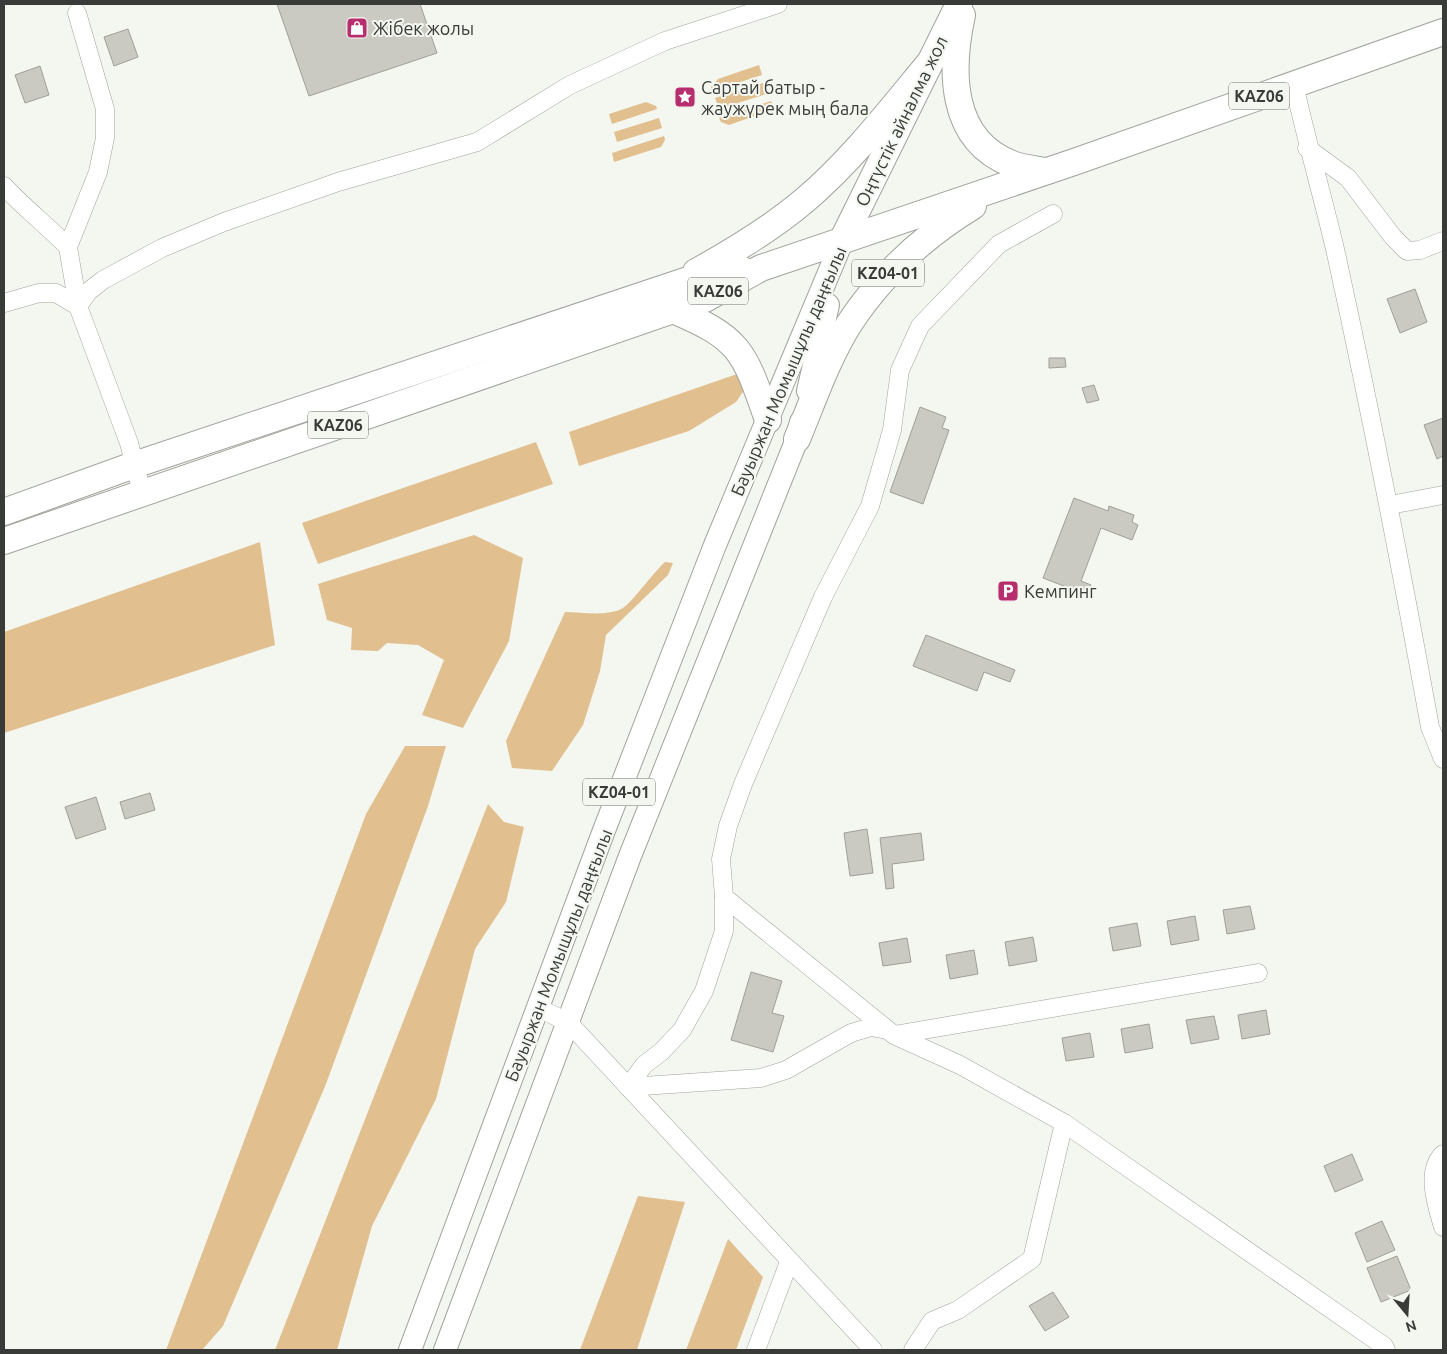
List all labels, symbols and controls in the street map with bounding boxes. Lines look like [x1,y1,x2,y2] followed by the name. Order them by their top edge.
[345,16,369,40] shop icon: Жібек жолы
[373,18,474,38] place label: Жібек жолы
[851,33,951,209] street label: Оңтүстік айналма жол
[701,77,869,118] place label: Сартай батыр - жаужүрек мың бала
[1229,82,1289,110] road number: KАZ06
[673,85,697,109] place icon: Сартай батыр - жаужүрек мың бала
[726,243,850,499] street label: Бауыржан Момышұлы даңғылы
[852,260,924,286] road number: KZ04-01
[688,278,748,304] road number: KАZ06
[308,412,368,438] road number: KАZ06
[996,579,1020,603] parking icon: Кемпинг
[1024,581,1097,601] place label: Кемпинг
[583,779,655,806] road number: KZ04-01
[501,826,615,1084] street label: Бауыржан Момышұлы даңғылы
[1382,1289,1432,1339] north arrow
[1404,1317,1418,1336] text: N

